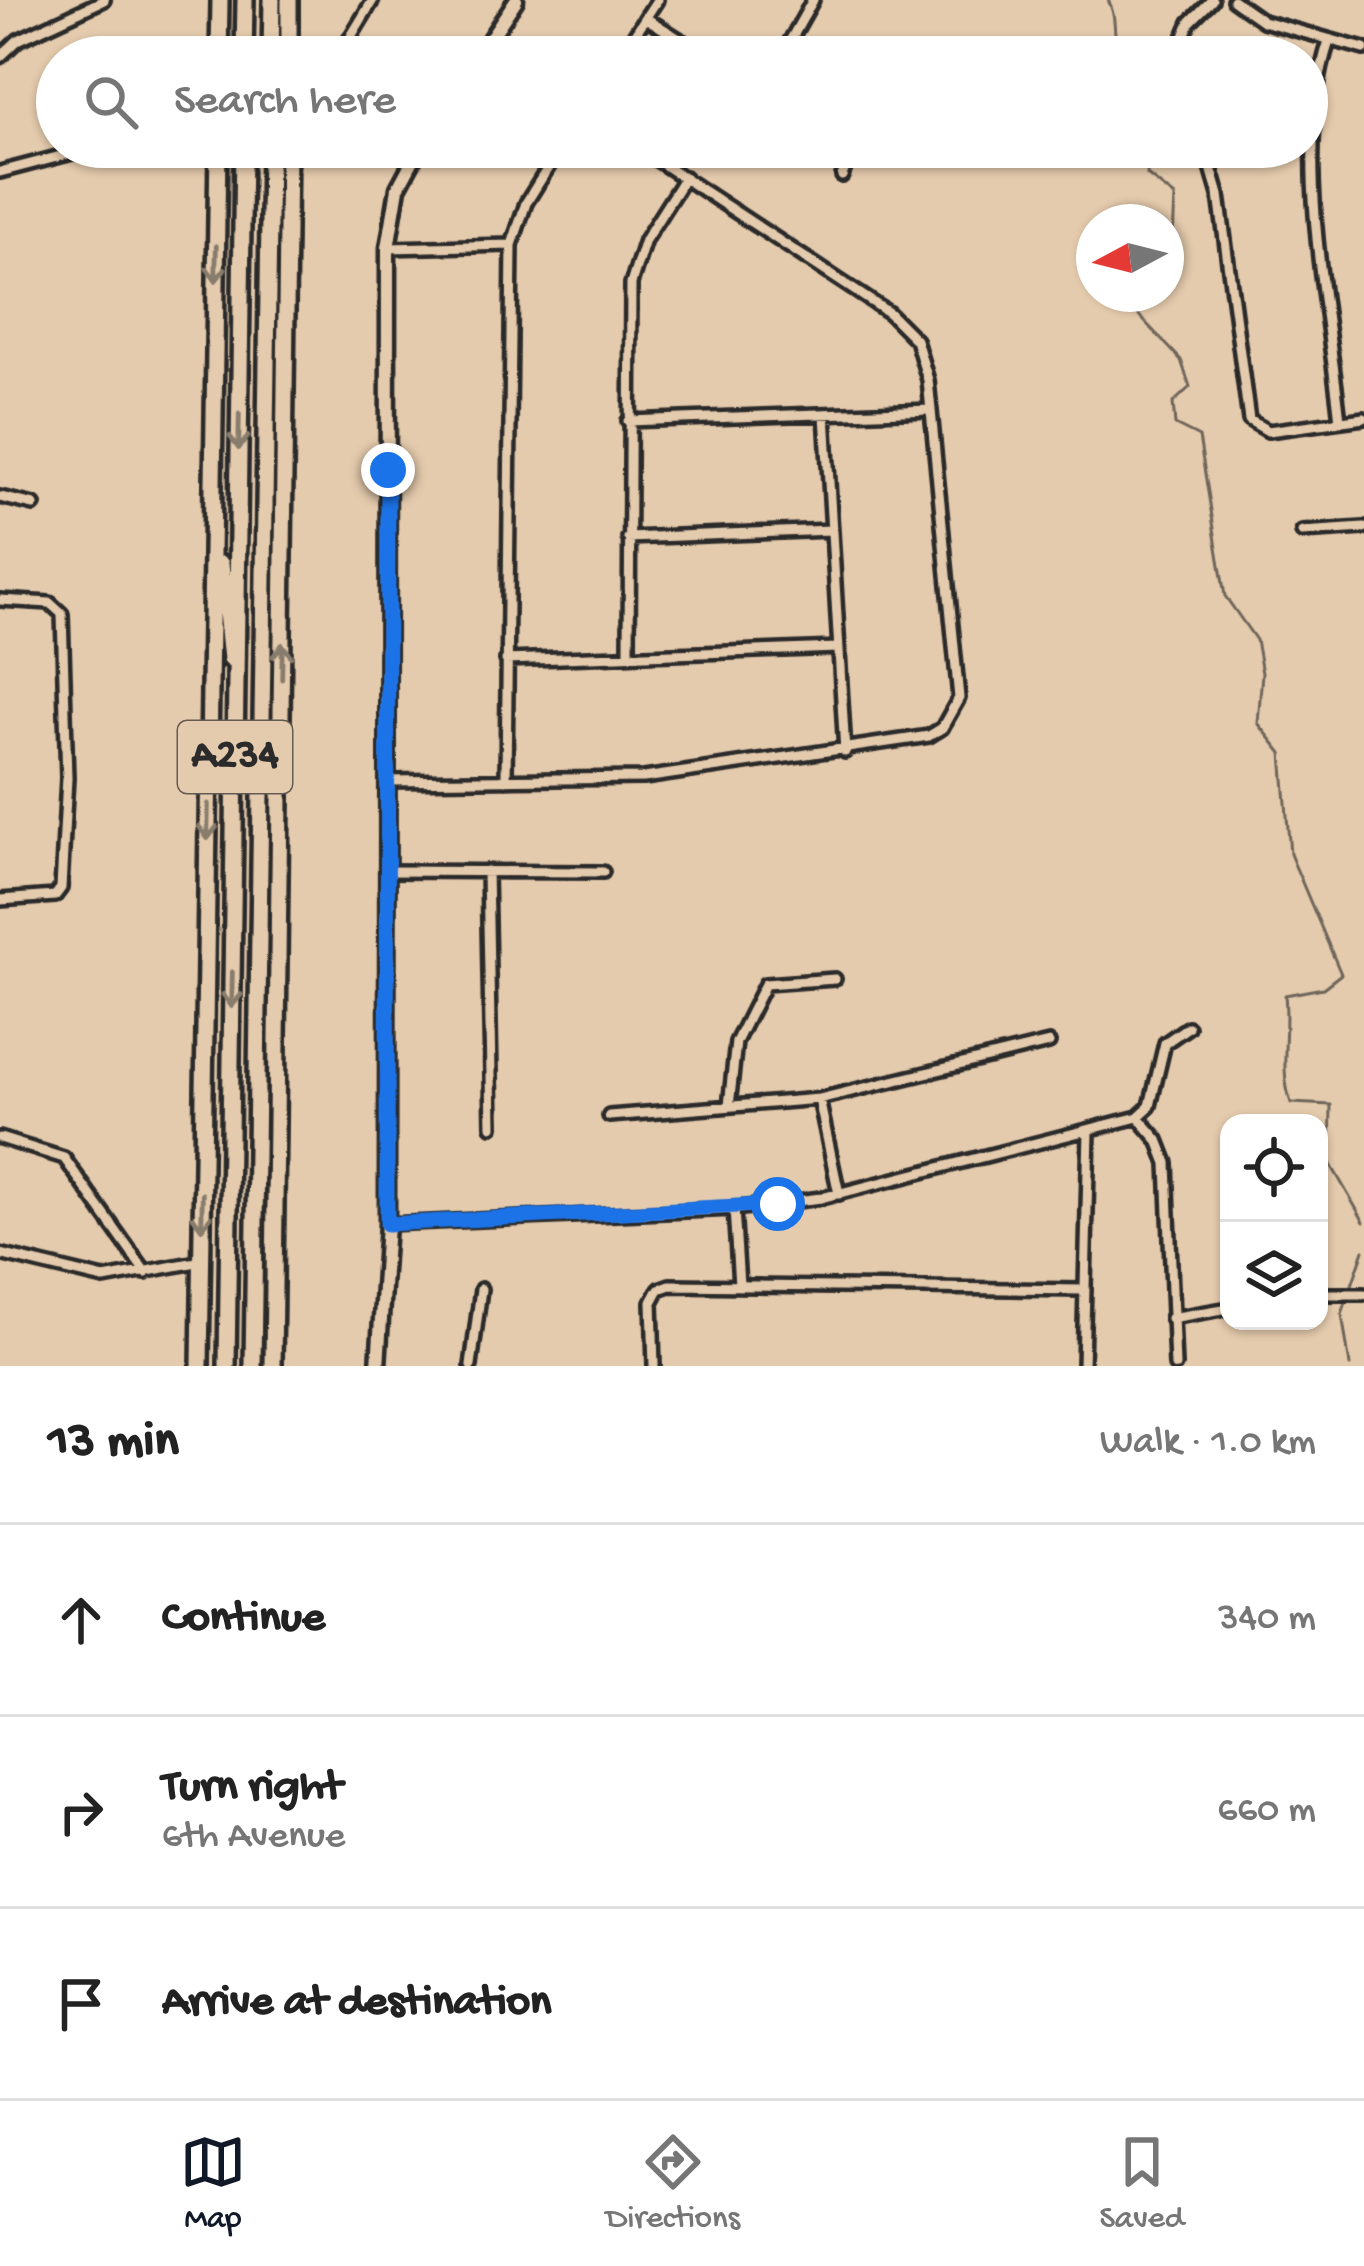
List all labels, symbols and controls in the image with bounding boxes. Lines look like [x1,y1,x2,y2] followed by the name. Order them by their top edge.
[36,36,1328,168] search box
[78,69,144,135] icon: search
[174,76,396,129] text: Search here
[1076,204,1184,312] north arrow
[205,244,227,283] one-way arrow
[228,412,251,451] one-way arrow
[361,443,415,497] route end
[271,642,293,681] one-way arrow
[178,721,292,793] road number: A234
[197,802,219,841] one-way arrow
[221,970,243,1009] one-way arrow
[1220,1114,1328,1330] map controls
[1220,1114,1328,1222] button: locate
[751,1177,805,1231] route start
[191,1192,214,1231] one-way arrow
[1220,1222,1328,1330] button: layers
[48,1414,179,1474] text: 13 min
[1100,1421,1316,1467] text: Walk · 1.0 km
[48,1587,114,1653] icon: ahead
[162,1593,325,1646] text: Continue
[1218,1597,1316,1643] text: 340 m
[162,1762,342,1815] text: Turn right
[48,1779,114,1845] icon: right
[1217,1789,1316,1835] text: 660 m
[162,1815,345,1861] text: 6th Avenue
[48,1971,114,2037] icon: arrive
[162,1977,551,2030] text: Arrive at destination
[180,2129,246,2239] tab: Map
[606,2129,740,2239] tab: Directions
[1100,2129,1184,2239] tab: Saved

